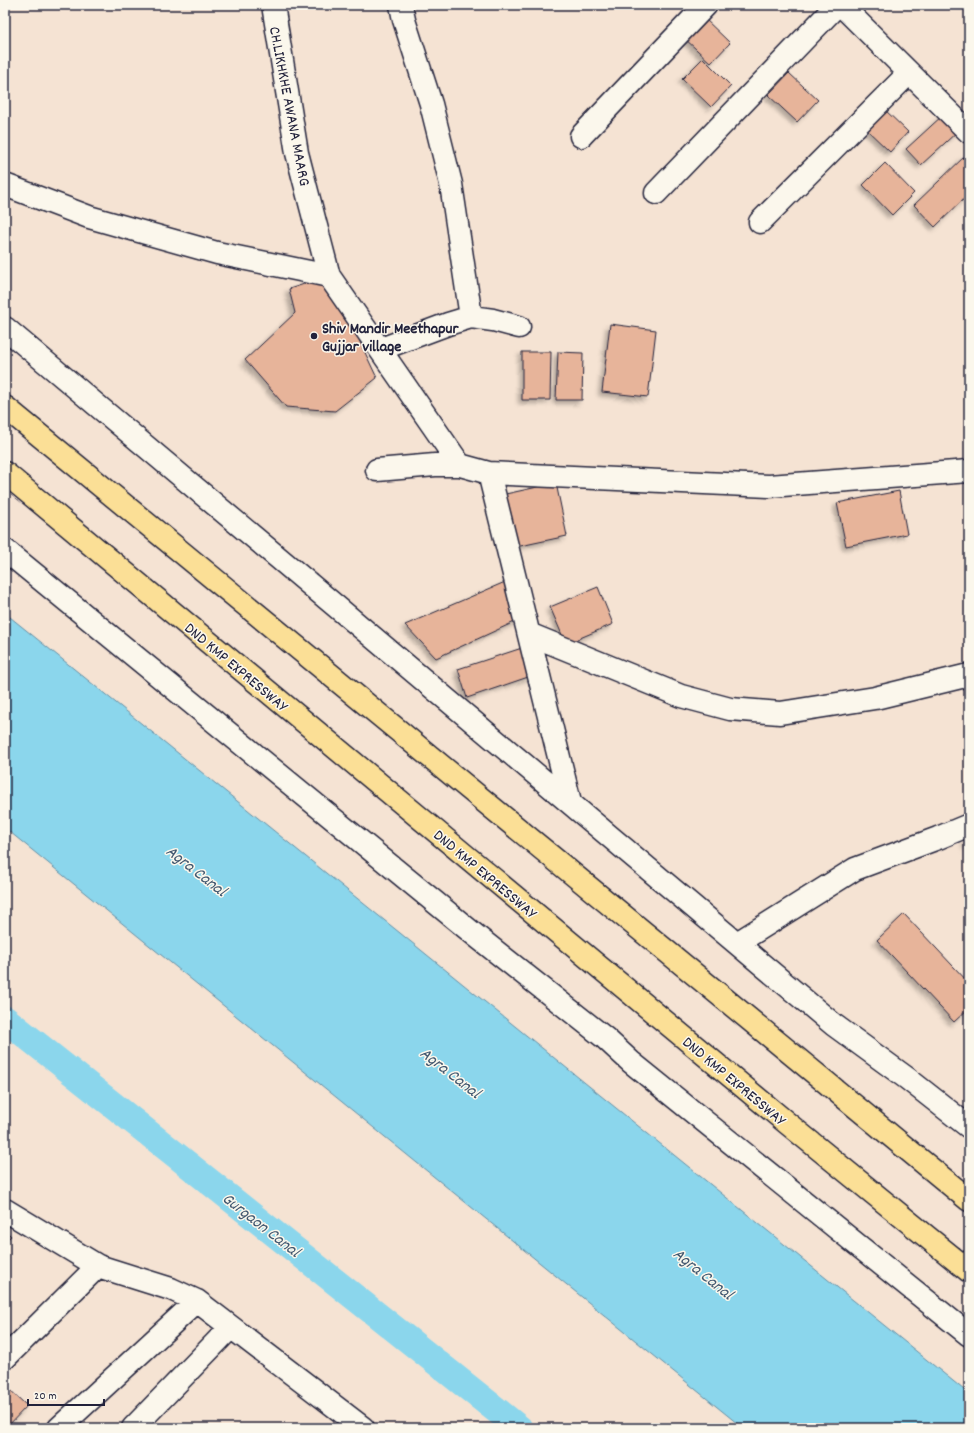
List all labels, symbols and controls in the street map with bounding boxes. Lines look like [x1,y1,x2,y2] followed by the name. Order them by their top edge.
[262,25,315,188] street label: CH.LIKHKHE AWANA MAARG
[322,318,459,359] place label: Shiv Mandir Meethapur Gujjar village
[309,331,319,341] marker: Shiv Mandir Meethapur Gujjar village
[179,618,293,719] street label: DND KMP EXPRESSWAY
[428,825,542,926] street label: DND KMP EXPRESSWAY
[160,841,232,905] water label: Agra Canal
[677,1032,791,1133] street label: DND KMP EXPRESSWAY
[414,1043,486,1107] water label: Agra Canal
[216,1188,306,1266] water label: Gurgaon Canal
[667,1244,739,1308] water label: Agra Canal
[28,1381,104,1407] scale bar
[34,1388,57,1405] text: 20 m

